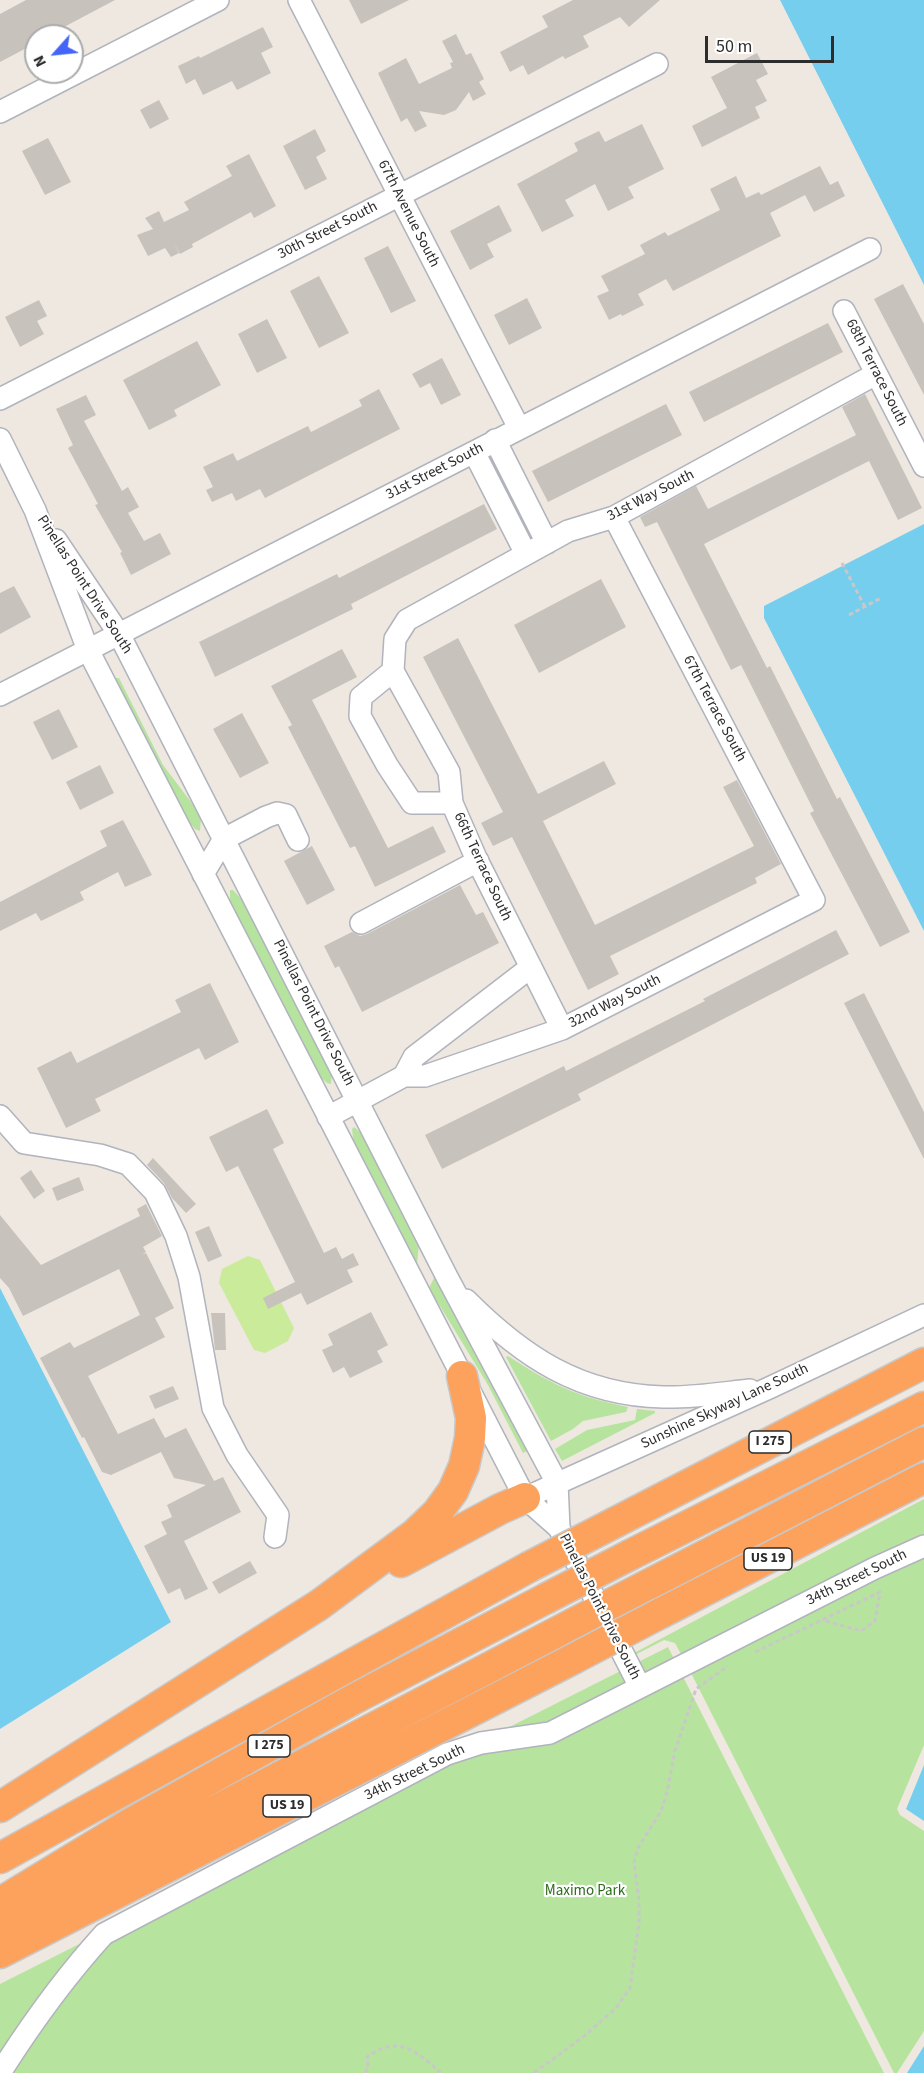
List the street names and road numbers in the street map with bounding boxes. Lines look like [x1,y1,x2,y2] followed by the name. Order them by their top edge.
[373,157,443,271] street label: 67th Avenue South
[275,198,381,264] street label: 30th Street South
[841,316,911,430] street label: 68th Terrace South
[383,440,487,504] street label: 31st Street South
[604,466,698,526] street label: 31st Way South
[32,512,136,658] street label: Pinellas Point Drive South
[678,653,750,765] street label: 67th Terrace South
[449,810,515,924] street label: 66th Terrace South
[268,937,358,1089] street label: Pinellas Point Drive South
[566,971,664,1033] street label: 32nd Way South
[638,1360,812,1454] street label: Sunshine Skyway Lane South
[749,1431,791,1453] road number: I 275
[554,1531,644,1683] street label: Pinellas Point Drive South
[804,1546,910,1610] street label: 34th Street South
[744,1548,792,1570] road number: US 19
[248,1735,290,1757] road number: I 275
[362,1741,468,1805] street label: 34th Street South
[263,1795,311,1817] road number: US 19

